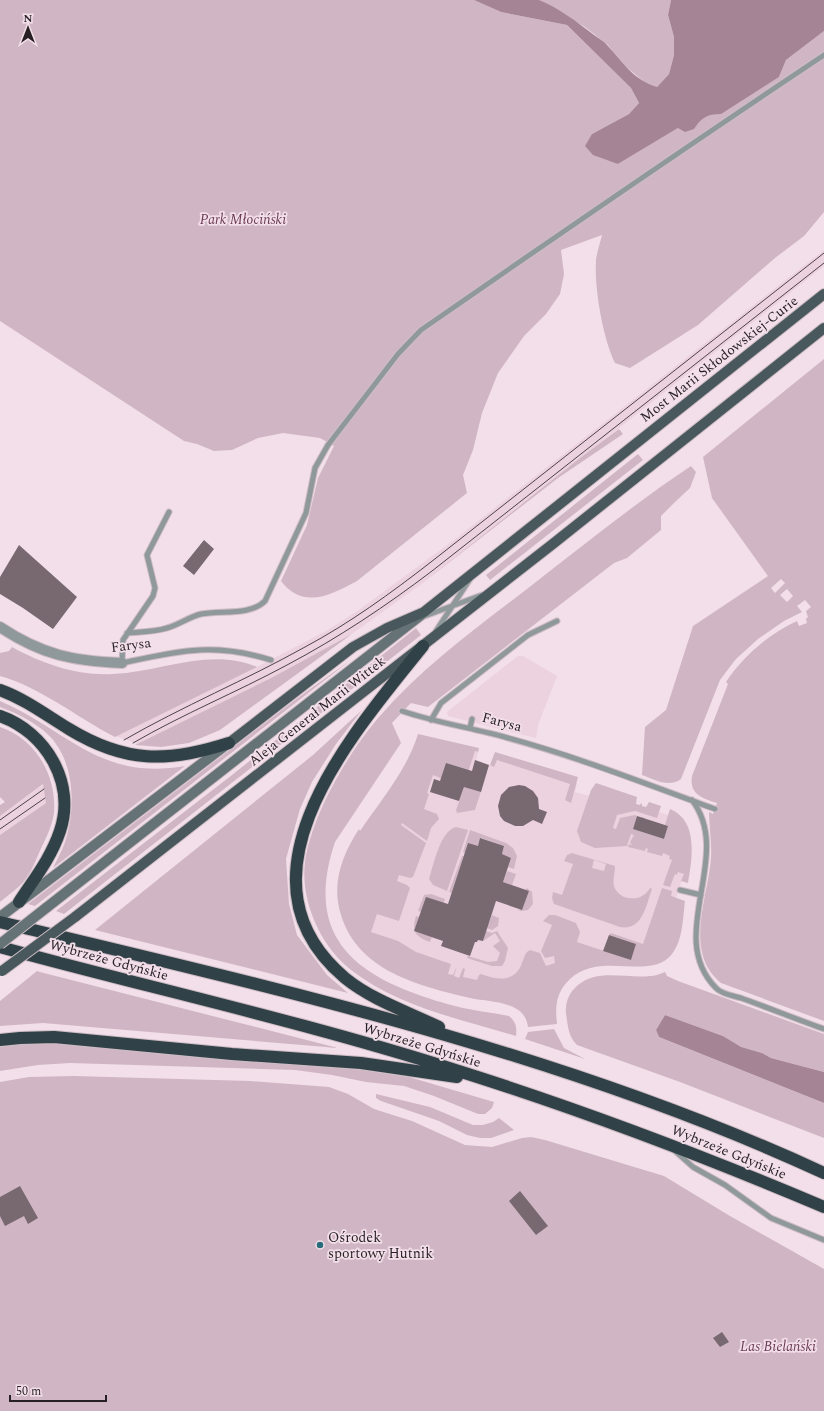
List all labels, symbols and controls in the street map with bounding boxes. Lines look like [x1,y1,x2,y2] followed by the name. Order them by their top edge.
[8,8,48,48] north arrow
[24,10,33,27] text: N
[200,209,286,230] park label: Park Młociński
[636,290,803,427] street label: Most Marii Skłodowskiej-Curie
[110,632,152,658] street label: Farysa
[244,651,390,771] street label: Aleja Generał Marii Wittek
[480,707,524,737] street label: Farysa
[47,934,171,986] street label: Wybrzeże Gdyńskie
[360,1017,484,1073] street label: Wybrzeże Gdyńskie
[668,1119,790,1185] street label: Wybrzeże Gdyńskie
[328,1227,433,1264] place label: Ośrodek sportowy Hutnik
[315,1240,325,1250] marker: Ośrodek sportowy Hutnik
[740,1336,816,1357] park label: Las Bielański
[10,1377,106,1403] scale bar
[16,1382,41,1401] text: 50 m

